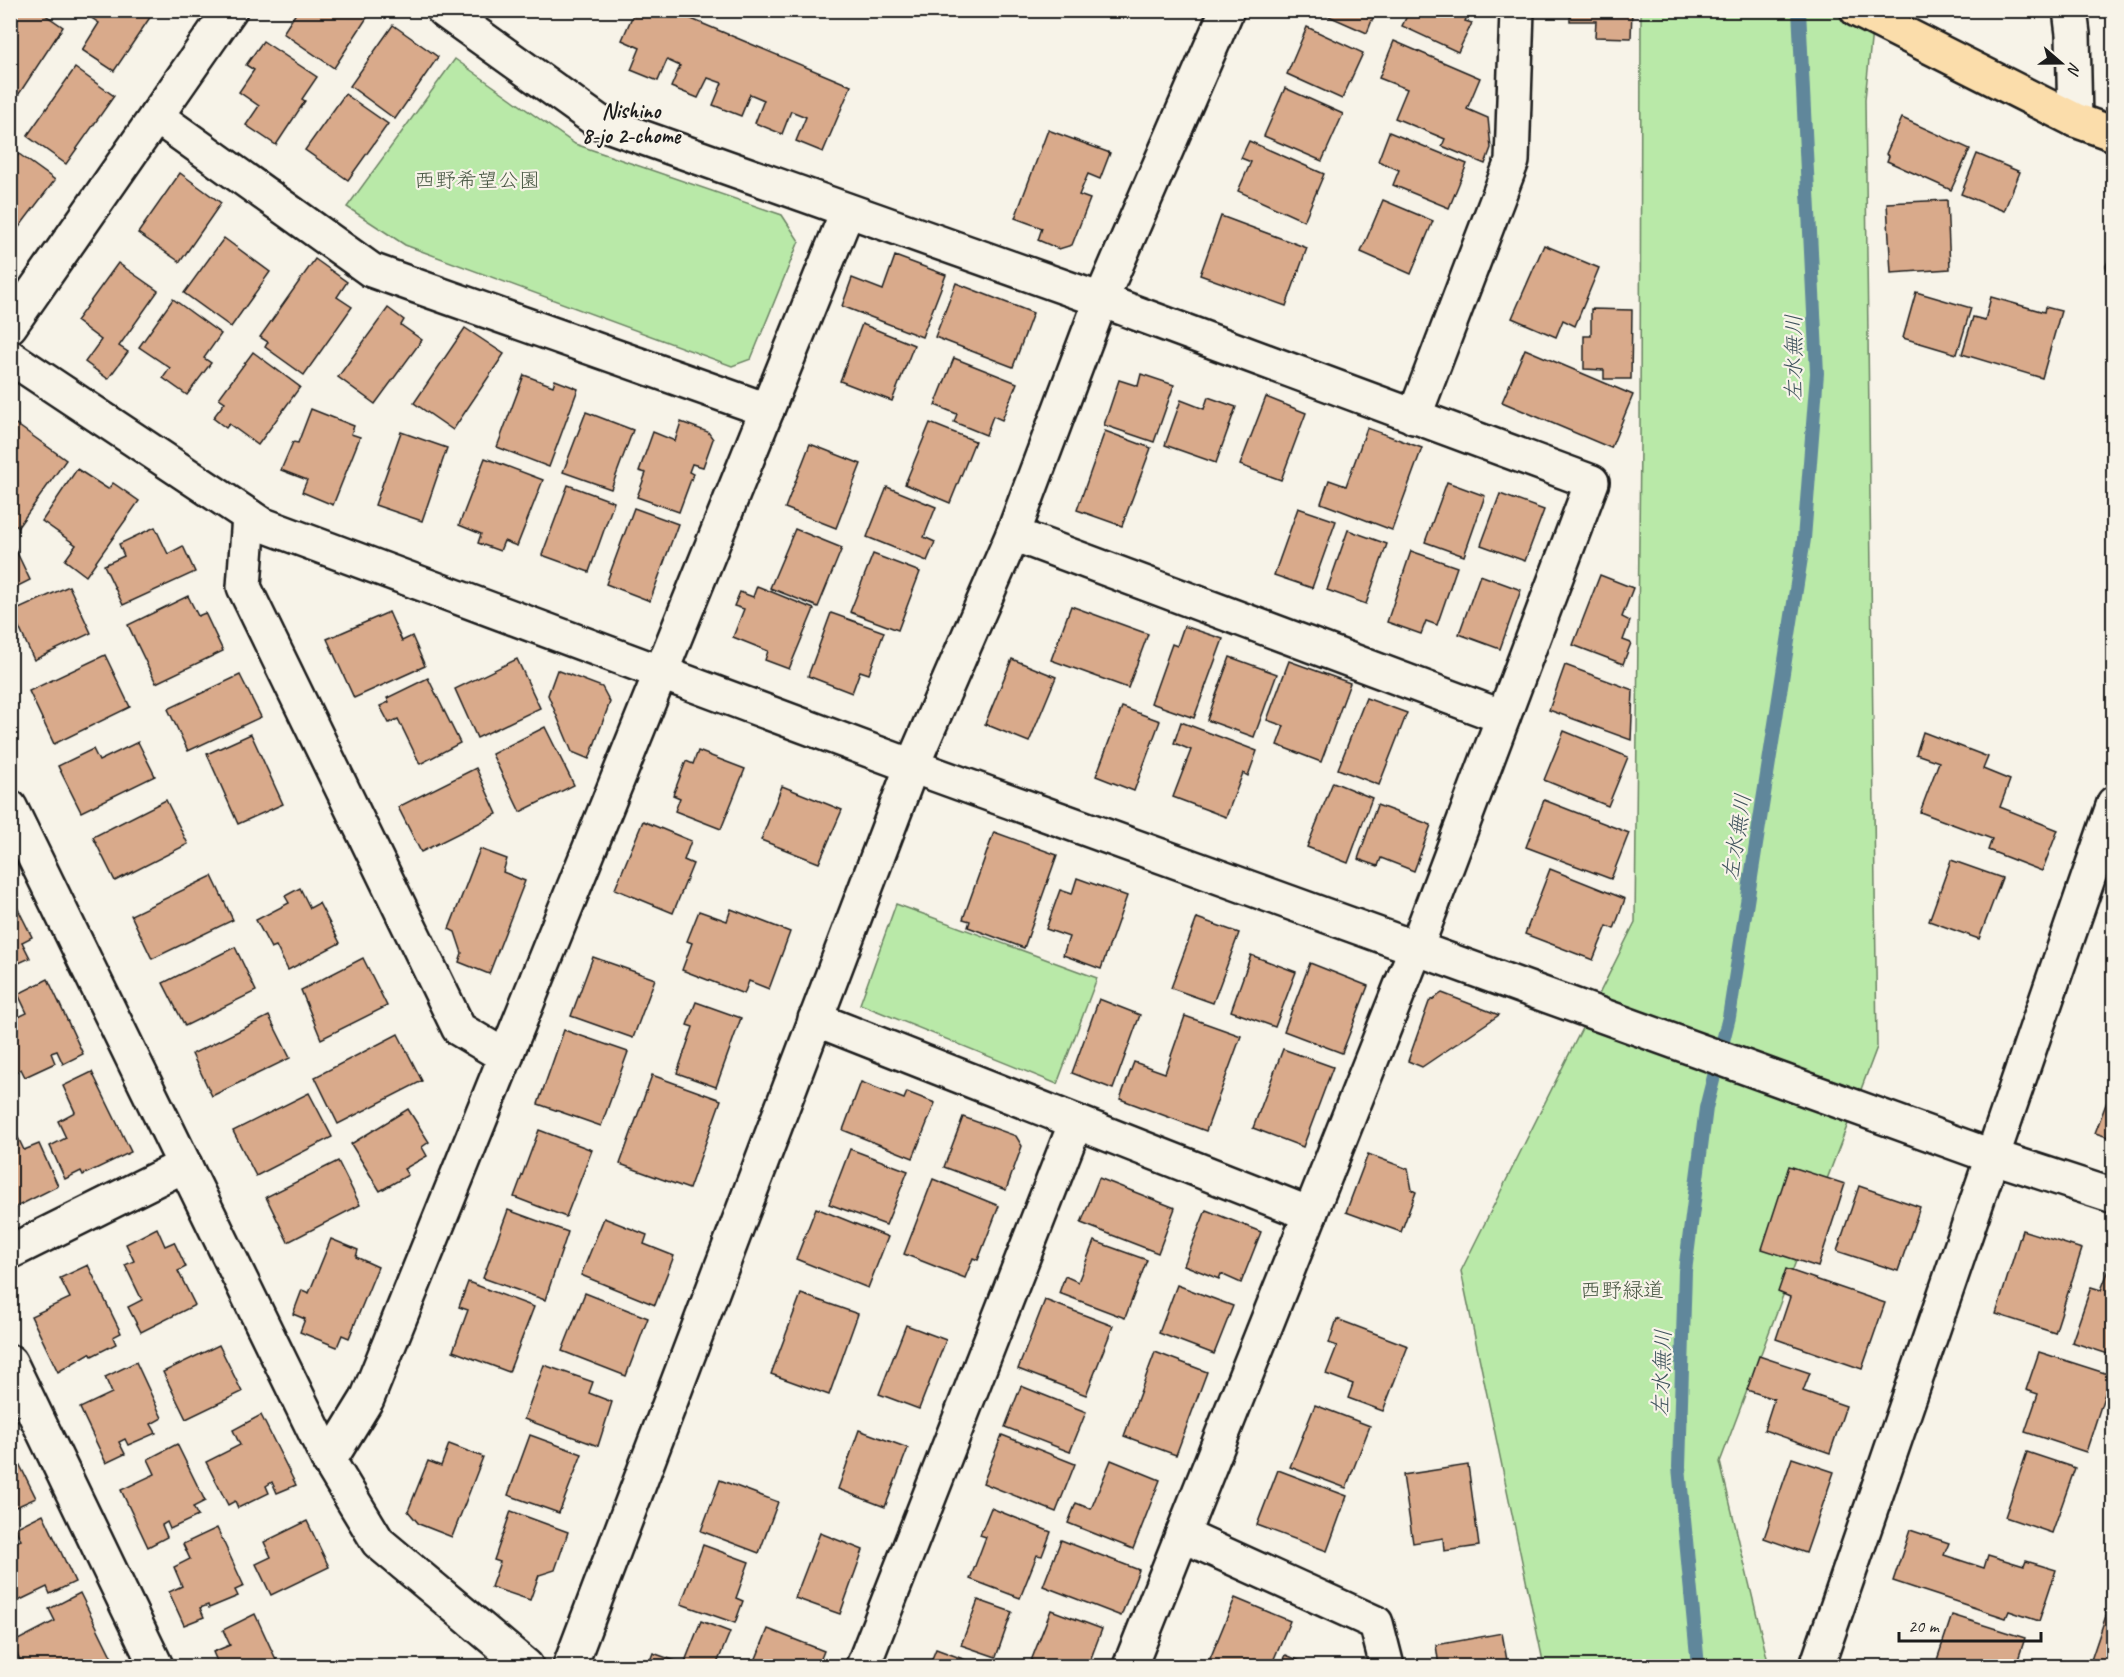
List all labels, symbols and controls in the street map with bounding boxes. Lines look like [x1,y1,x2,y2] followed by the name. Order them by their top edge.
[2031,33,2091,93] north arrow
[2062,60,2085,79] text: N
[582,97,682,150] district label: Nishino 8-jo 2-chome
[414,167,540,193] park label: 西野希望公園
[1780,314,1808,402] water label: 左水無川
[1716,792,1758,883] water label: 左水無川
[1580,1277,1664,1303] park label: 西野緑道
[1646,1329,1678,1418] water label: 左水無川
[1899,1605,2042,1643] scale bar
[1908,1615,1941,1637] text: 20 m

